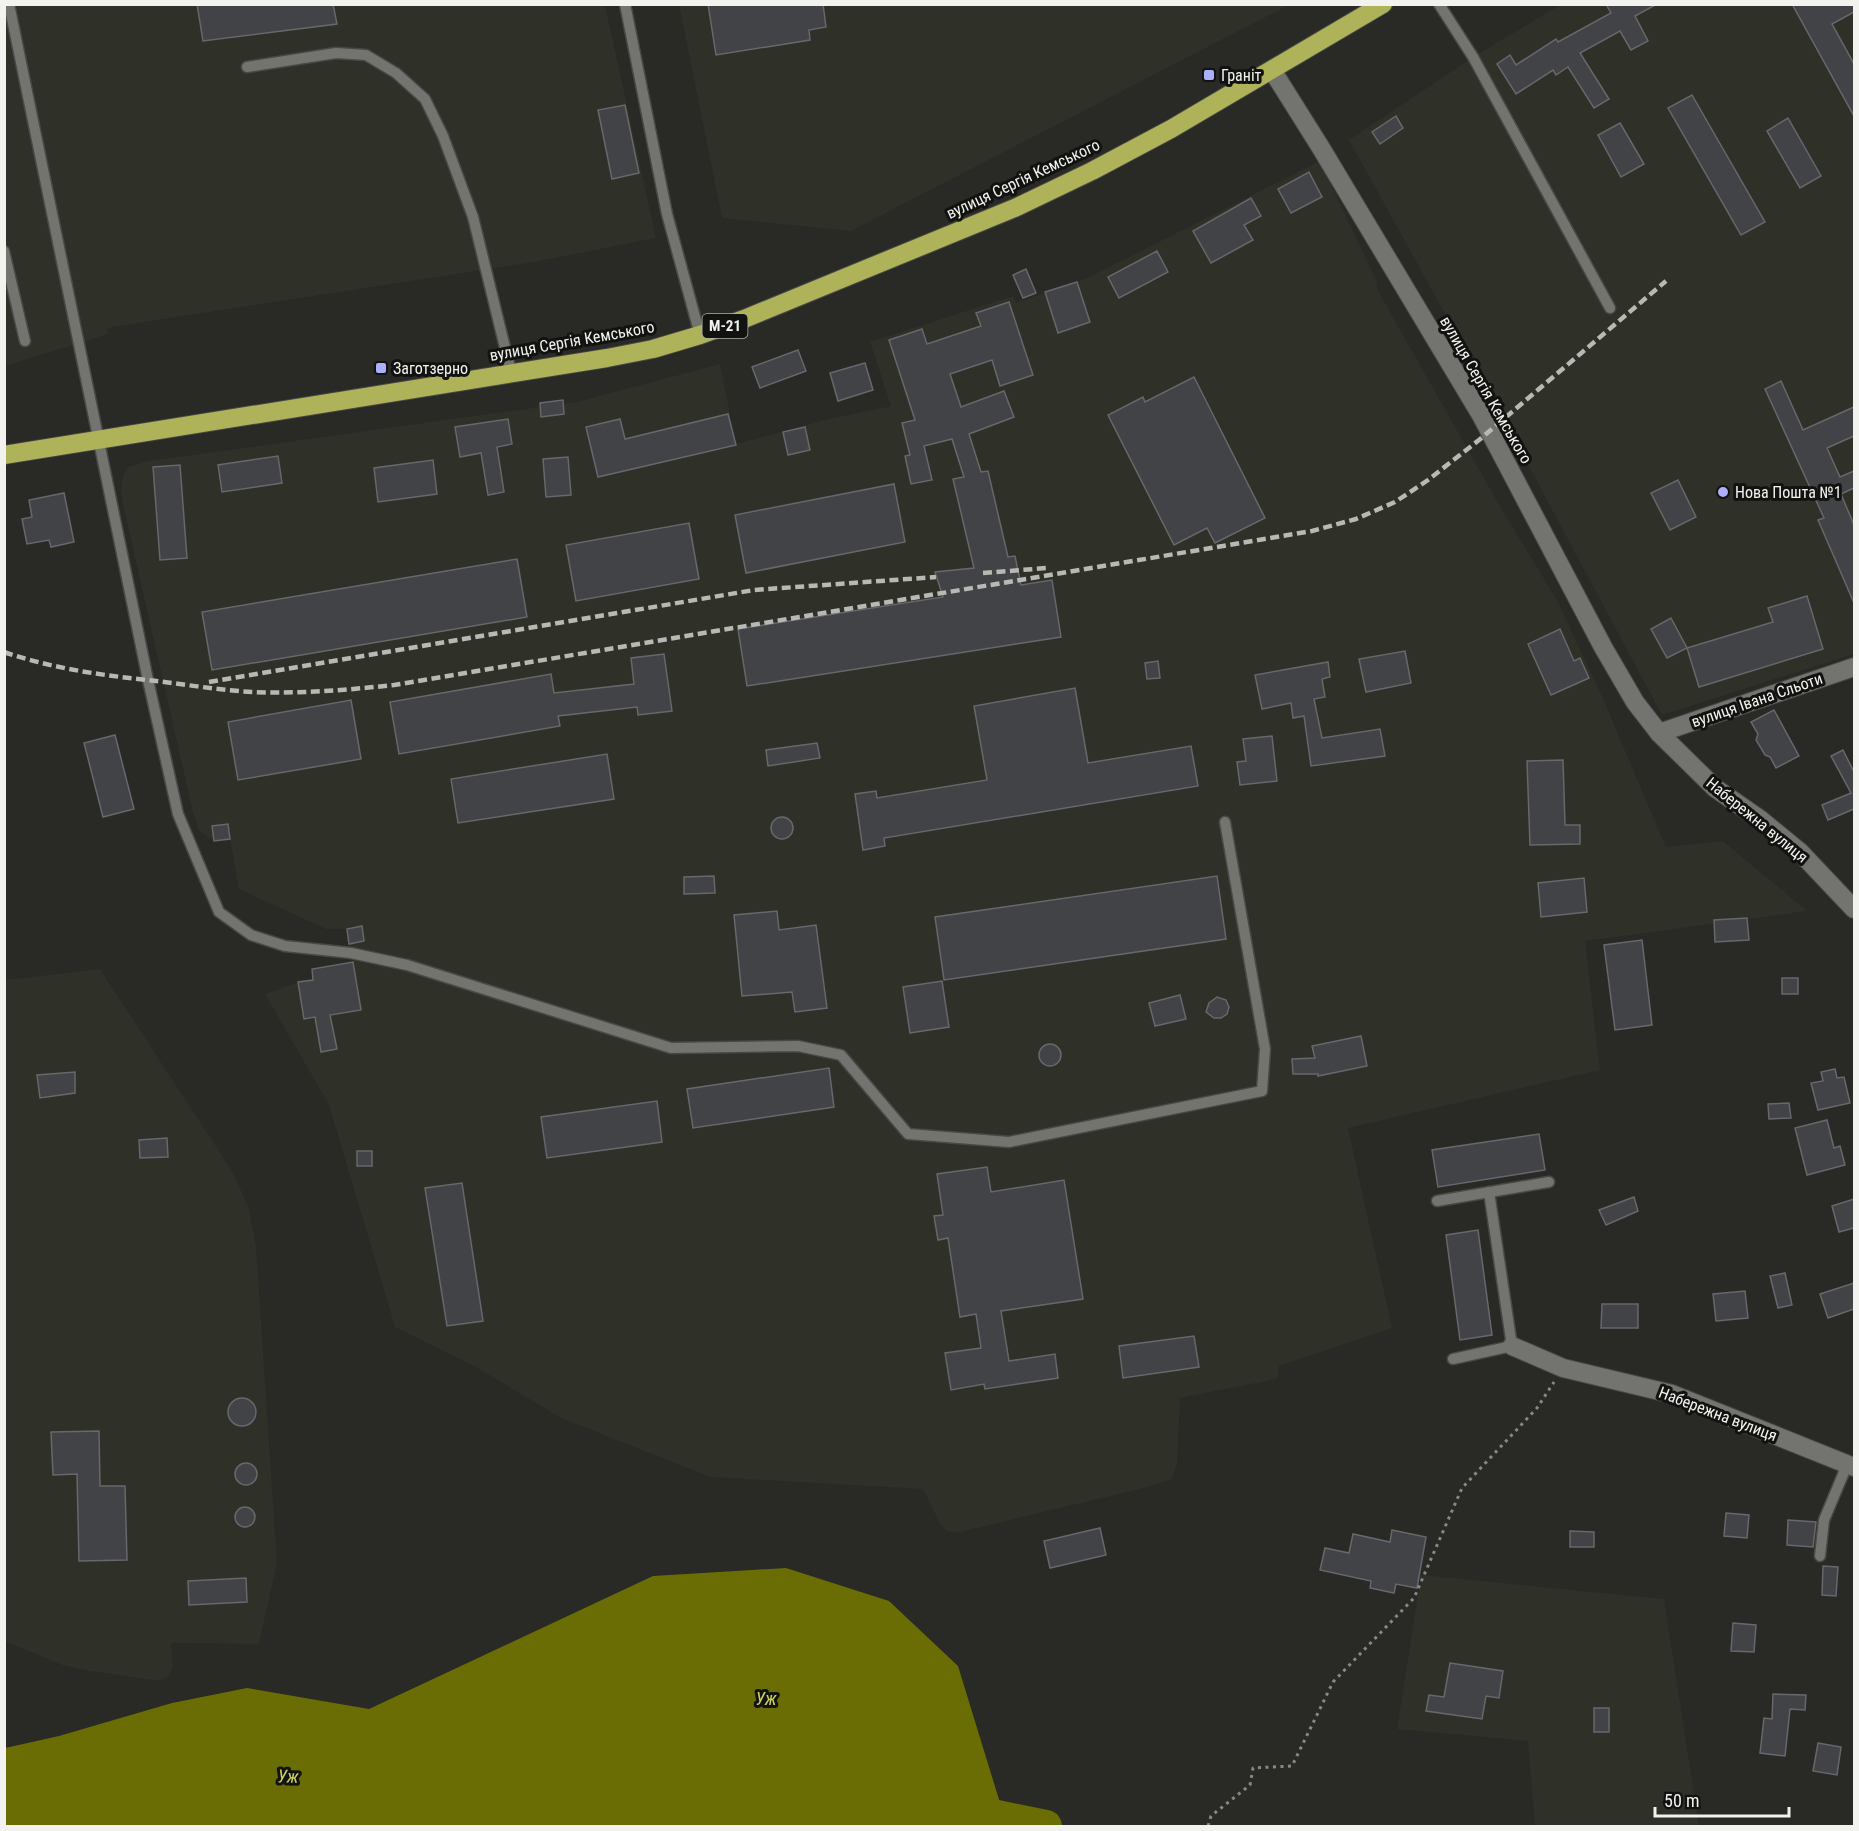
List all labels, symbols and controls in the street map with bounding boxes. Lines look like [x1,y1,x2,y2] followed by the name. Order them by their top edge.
[1221,66,1262,85] place label: Граніт
[1202,68,1216,82] marker: Граніт
[943,135,1103,223] street label: вулиця Сергія Кемського
[1436,313,1536,467] street label: вулиця Сергія Кемського
[702,314,748,338] road number: М-21
[488,317,656,365] street label: вулиця Сергія Кемського
[393,359,468,378] place label: Заготзерно
[374,361,388,375] marker: Заготзерно
[1735,483,1842,502] place label: Нова Пошта №1
[1716,485,1730,499] marker: Нова Пошта №1
[1689,669,1825,731] street label: вулиця Івана Сльоти
[1702,773,1812,867] street label: Набережна вулиця
[1656,1383,1780,1445] street label: Набережна вулиця
[755,1688,777,1709] water label: Уж
[277,1765,299,1787] water label: Уж
[1655,1780,1788,1818] scale bar
[1664,1790,1699,1811] text: 50 m

